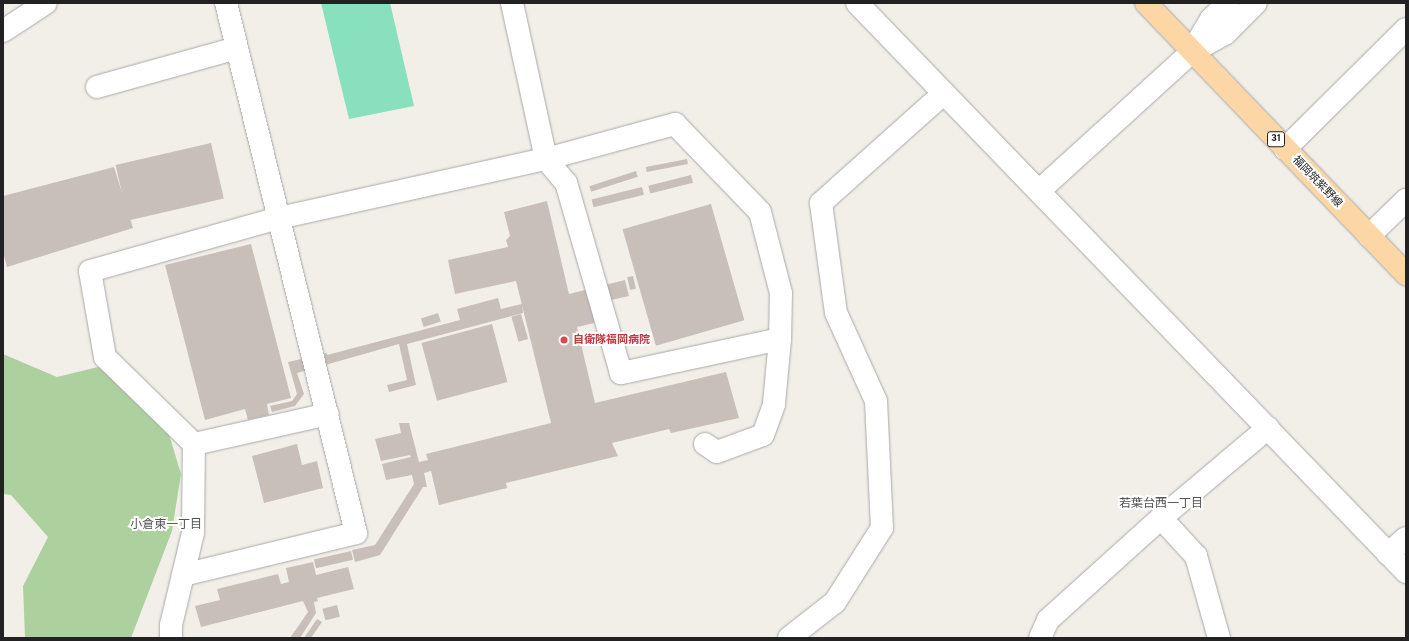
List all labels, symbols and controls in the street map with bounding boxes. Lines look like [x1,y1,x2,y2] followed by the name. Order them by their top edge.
[1267,131,1285,147] road number: 31
[1289,154,1345,210] street label: 福岡筑紫野線
[573,333,650,347] place label: 自衛隊福岡病院
[558,334,570,346] marker: 自衛隊福岡病院
[1119,498,1203,512] district label: 若葉台西一丁目
[130,519,202,533] district label: 小倉東一丁目

